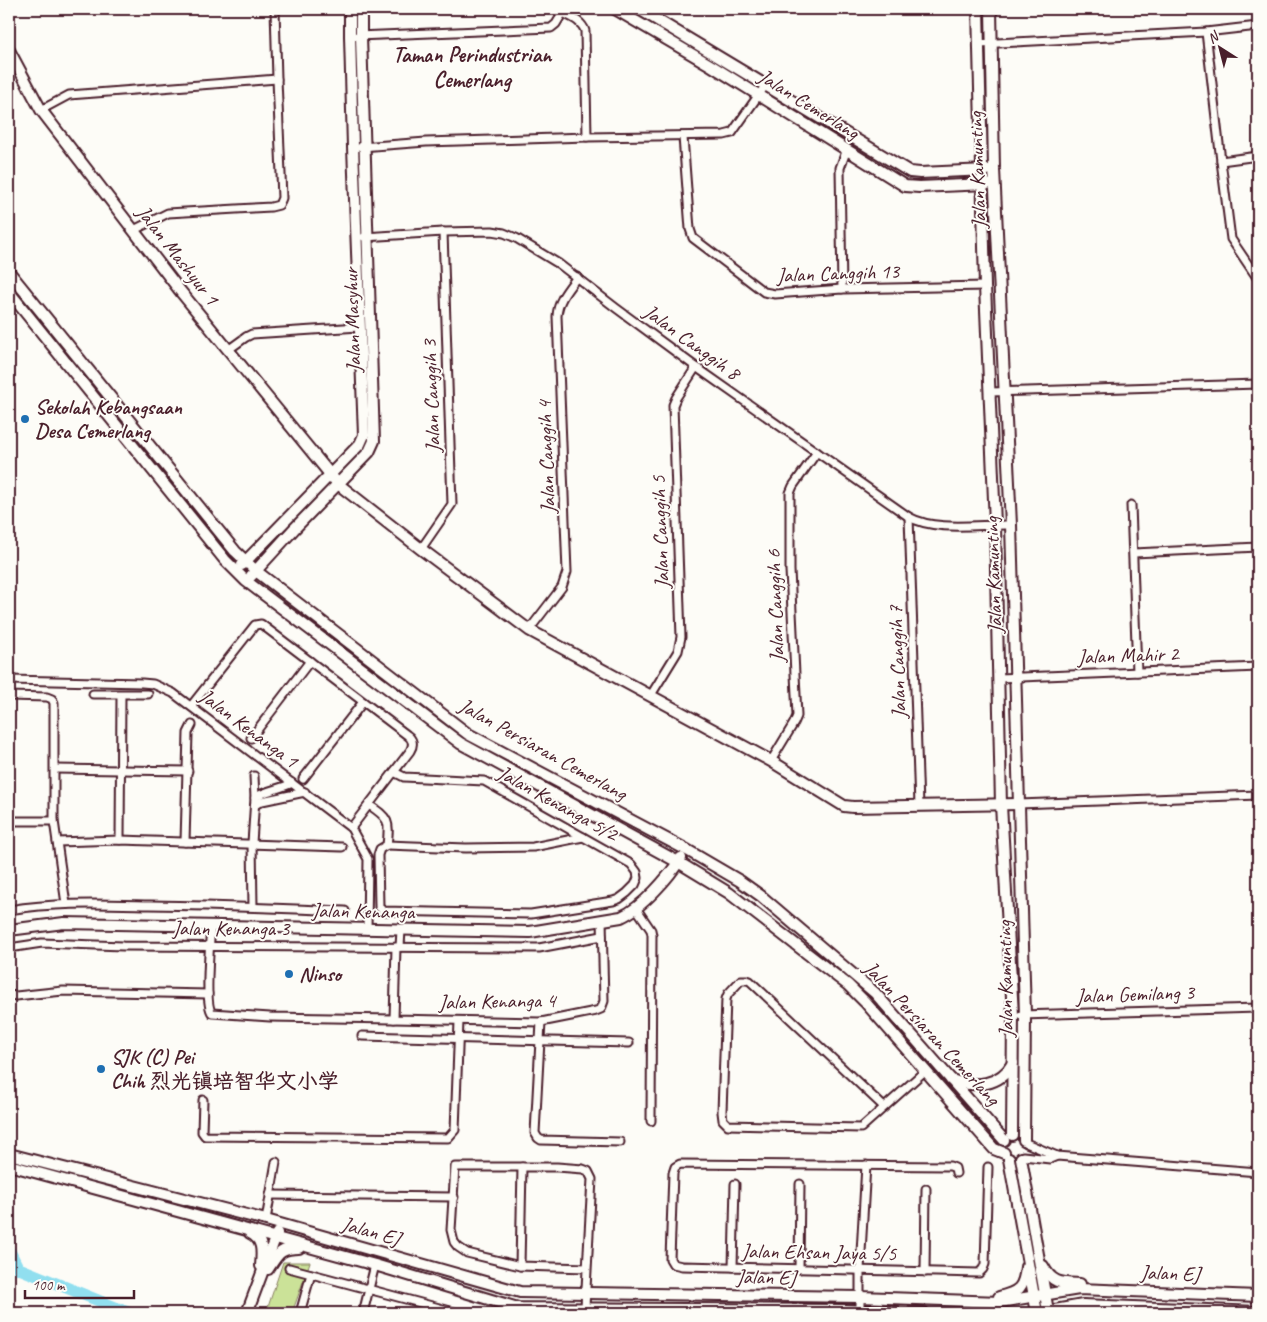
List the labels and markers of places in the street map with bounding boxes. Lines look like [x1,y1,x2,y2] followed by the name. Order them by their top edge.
[35,394,182,444] place label: Sekolah Kebangsaan Desa Cemerlang
[19,413,31,425] marker: Sekolah Kebangsaan Desa Cemerlang
[299,961,344,987] place label: Ninso
[283,968,295,980] marker: Ninso
[111,1044,339,1094] place label: SJK (C) Pei Chih 烈光镇培智华文小学
[95,1063,107,1075] marker: SJK (C) Pei Chih 烈光镇培智华文小学

